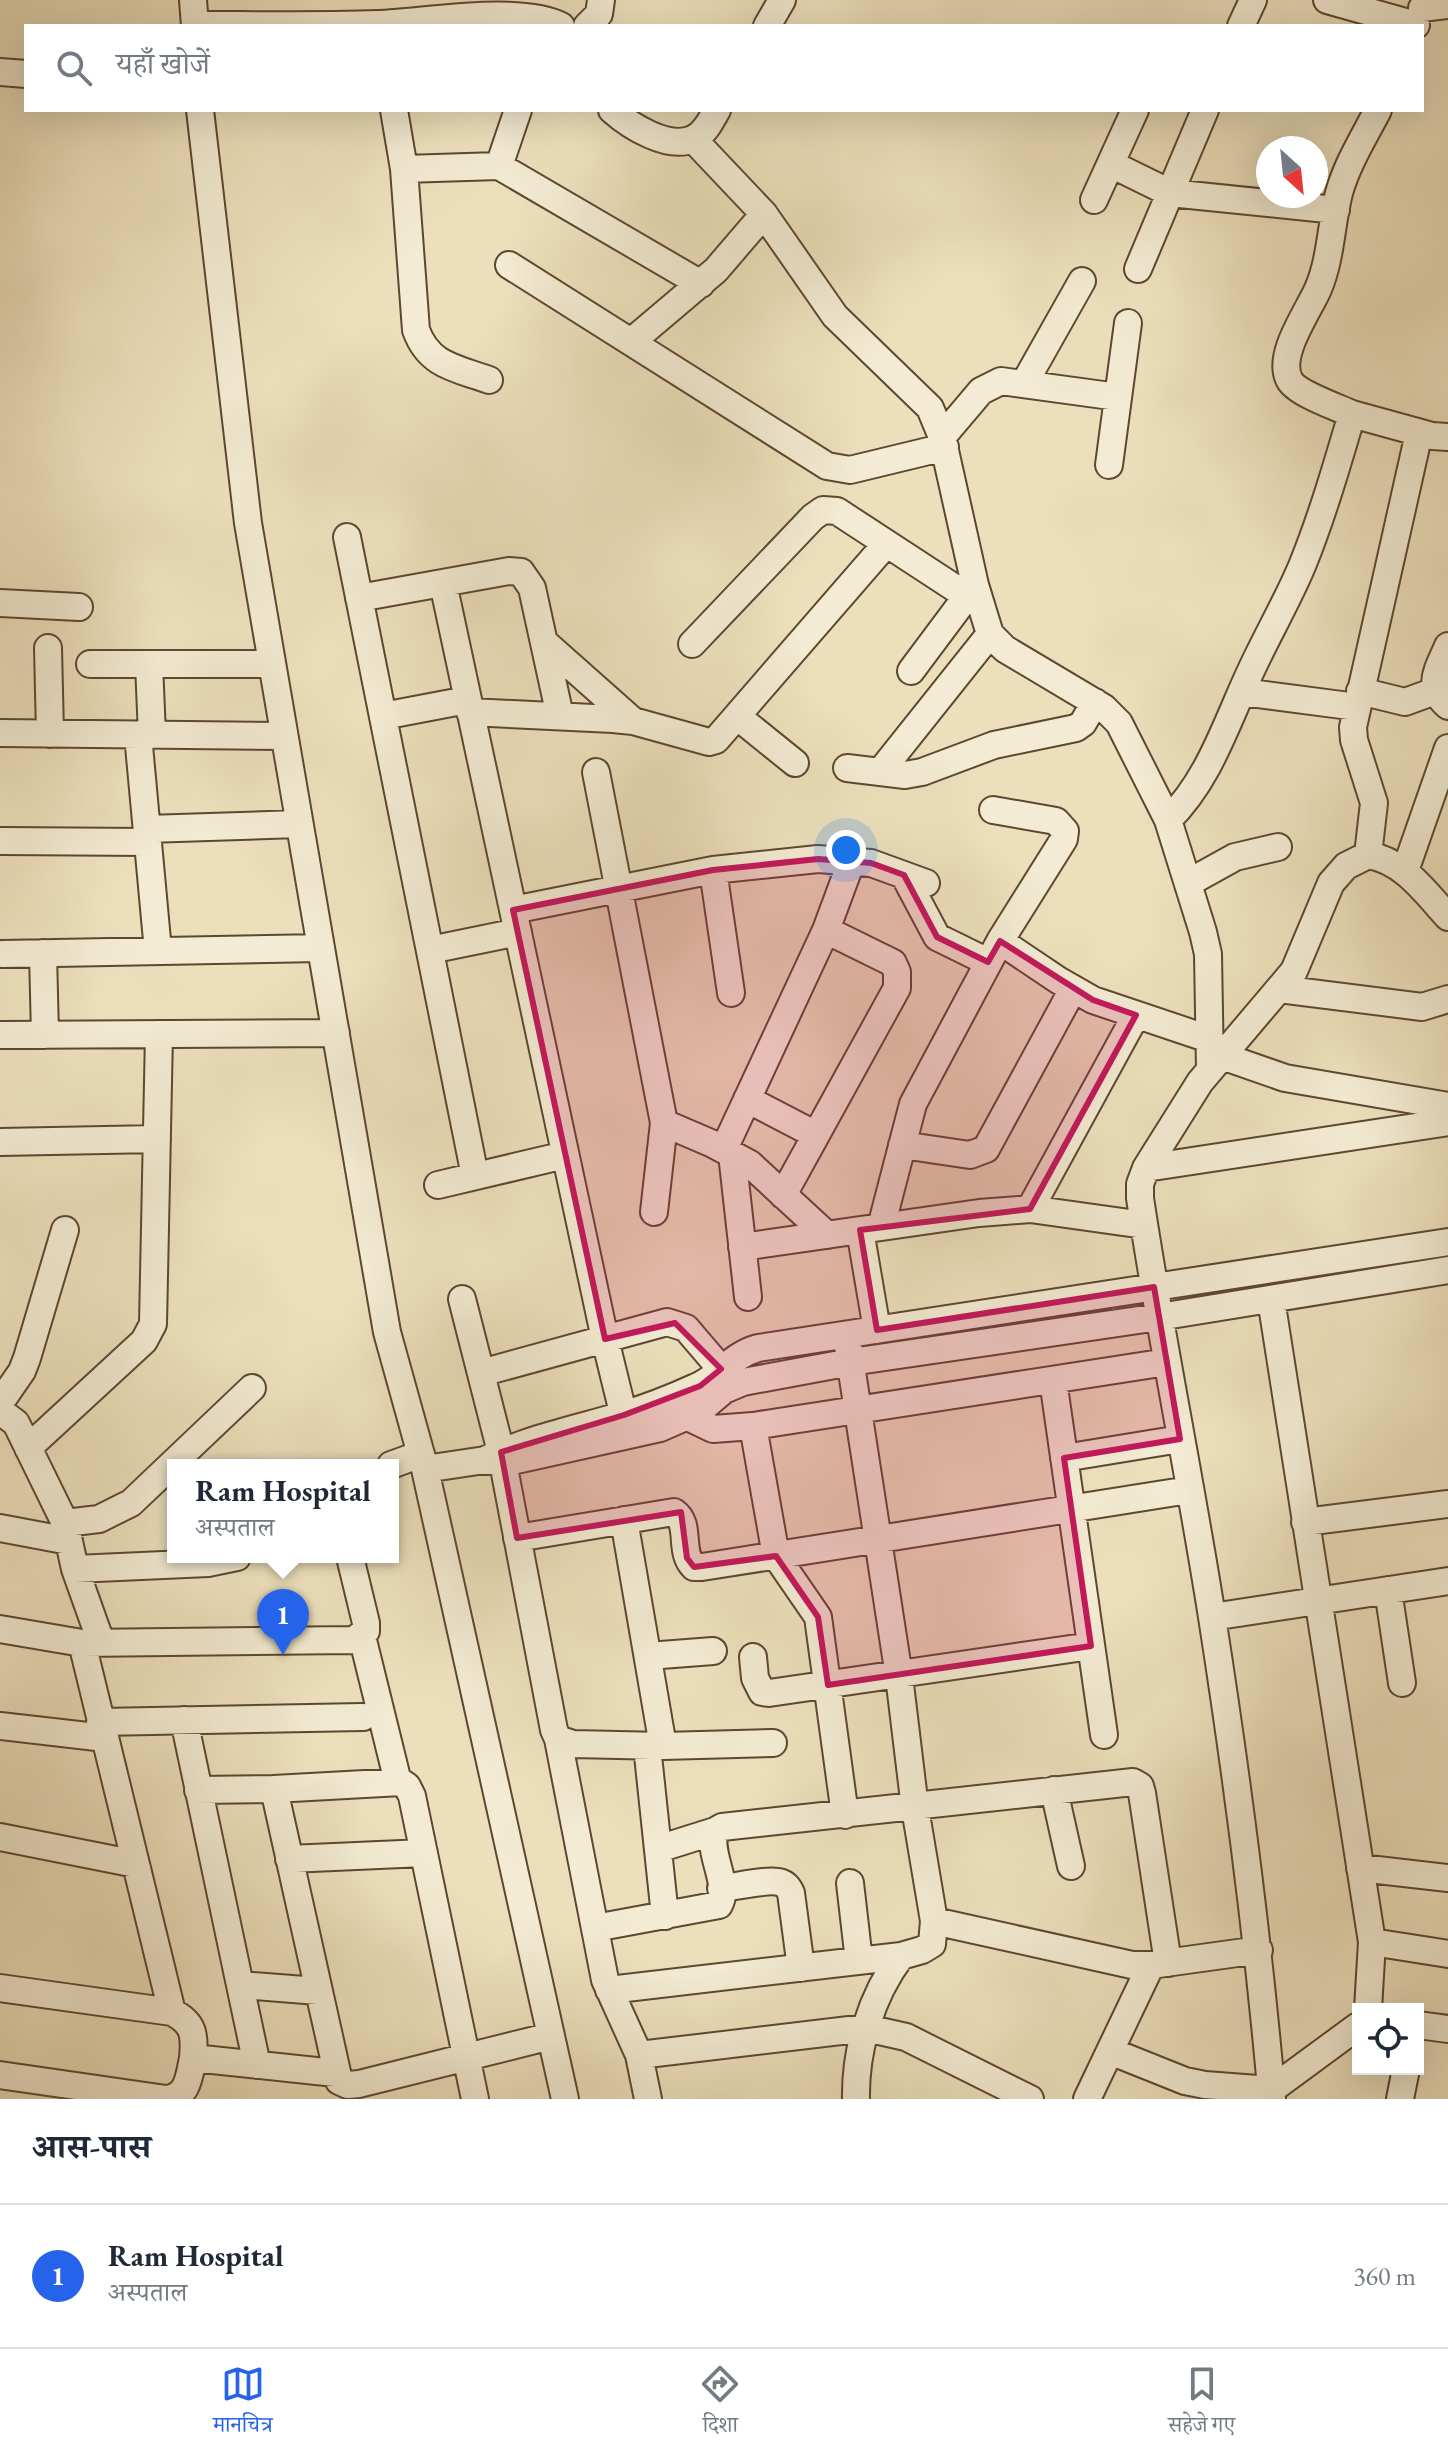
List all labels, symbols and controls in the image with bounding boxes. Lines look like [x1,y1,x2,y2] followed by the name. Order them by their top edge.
[24,24,1424,112] search box
[116,44,210,83] text: यहाँ खोजें
[52,46,96,90] icon: search
[1256,136,1328,208] north arrow
[826,830,866,870] your location
[167,1459,399,1563] popup
[195,1471,371,1510] text: Ram Hospital
[195,1510,274,1544] text: अस्पताल
[257,1589,309,1655] pin: 1
[1352,2003,1424,2075] map controls
[1352,2003,1424,2075] button: locate
[32,2124,151,2168] text: आस-पास
[108,2236,284,2275] text: Ram Hospital
[51,2259,65,2293] text: 1
[1353,2259,1416,2293] text: 360 m
[108,2275,187,2309] text: अस्पताल
[213,2362,273,2446] tab: मानचित्र
[698,2362,742,2446] tab: दिशा
[1168,2362,1235,2446] tab: सहेजे गए

